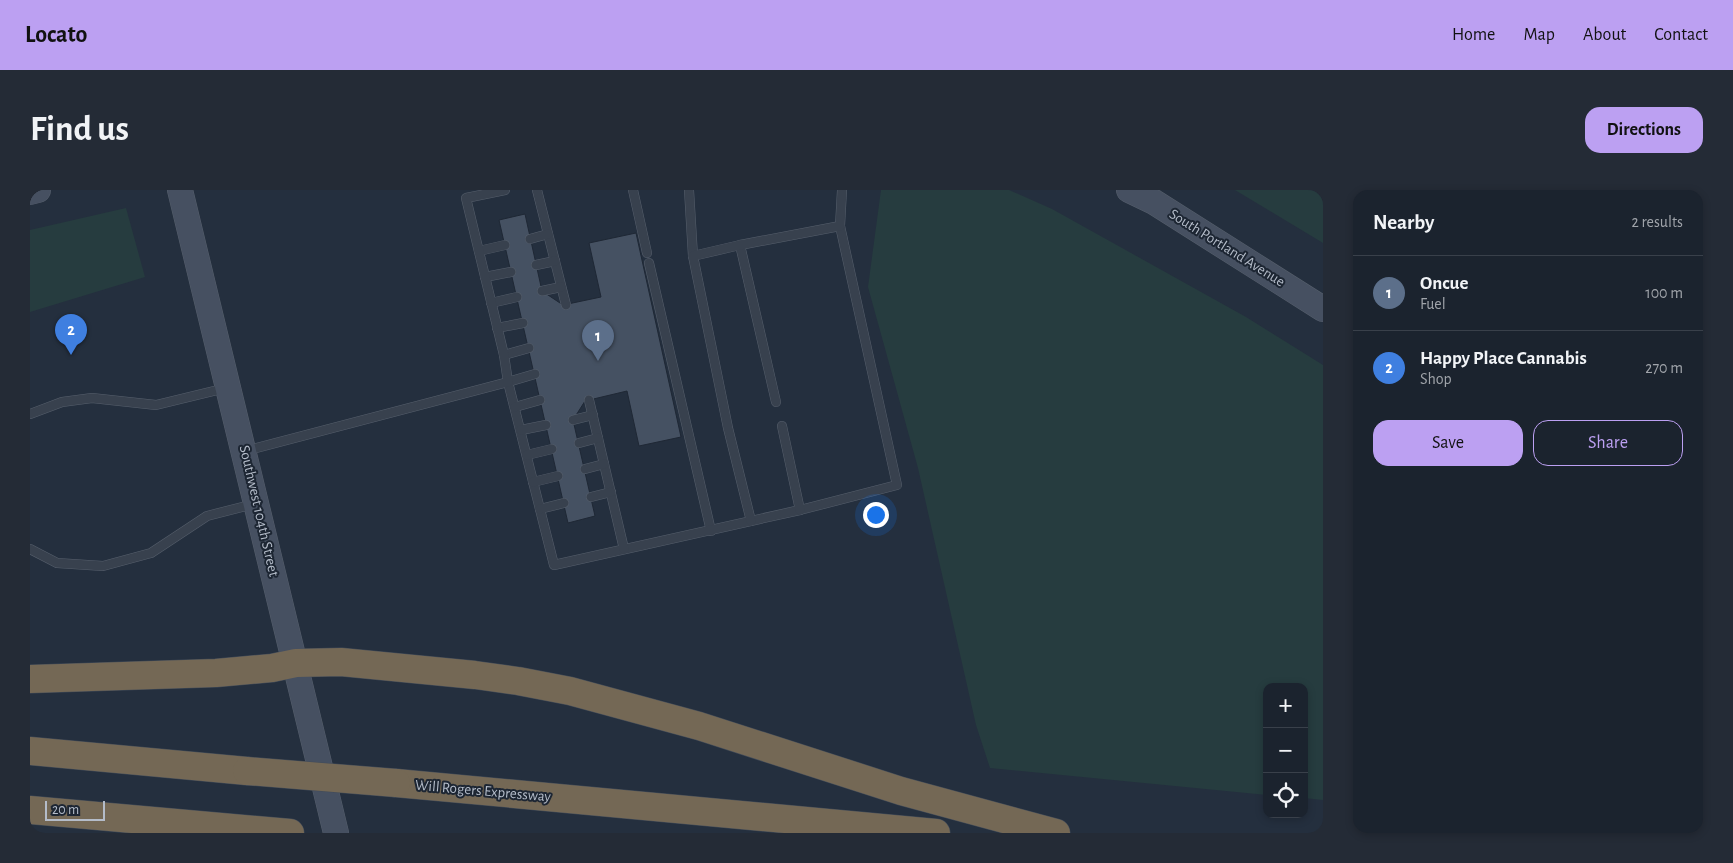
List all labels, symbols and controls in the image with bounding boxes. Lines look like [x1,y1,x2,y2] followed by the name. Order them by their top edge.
[25,23,87,47] text: Locato
[1452,26,1495,44] text: Home
[1523,26,1555,44] text: Map
[1583,26,1626,44] text: About
[1654,26,1708,44] text: Contact
[1585,107,1703,153] button: Directions
[30,112,129,147] text: Find us
[1167,206,1287,290] street label: South Portland Avenue
[1373,212,1434,233] text: Nearby
[1631,214,1683,230] text: 2 results
[1420,274,1468,293] text: Oncue
[1386,285,1392,301] text: 1
[1645,285,1683,301] text: 100 m
[1420,296,1446,312] text: Fuel
[55,314,87,355] pin: 2
[582,320,614,361] pin: 1
[1420,349,1587,368] text: Happy Place Cannabis
[1385,360,1393,376] text: 2
[1645,360,1683,376] text: 270 m
[1420,371,1452,387] text: Shop
[1373,420,1523,466] button: Save
[1533,420,1683,466] button: Share
[237,444,281,578] street label: Southwest 104th Street
[863,502,889,528] your location
[1263,683,1308,818] map controls
[1263,683,1308,728] button: +
[1263,728,1308,773] button: −
[1263,773,1308,818] button: locate
[414,778,552,804] street label: Will Rogers Expressway
[45,798,105,821] scale bar
[52,803,79,817] text: 20 m

